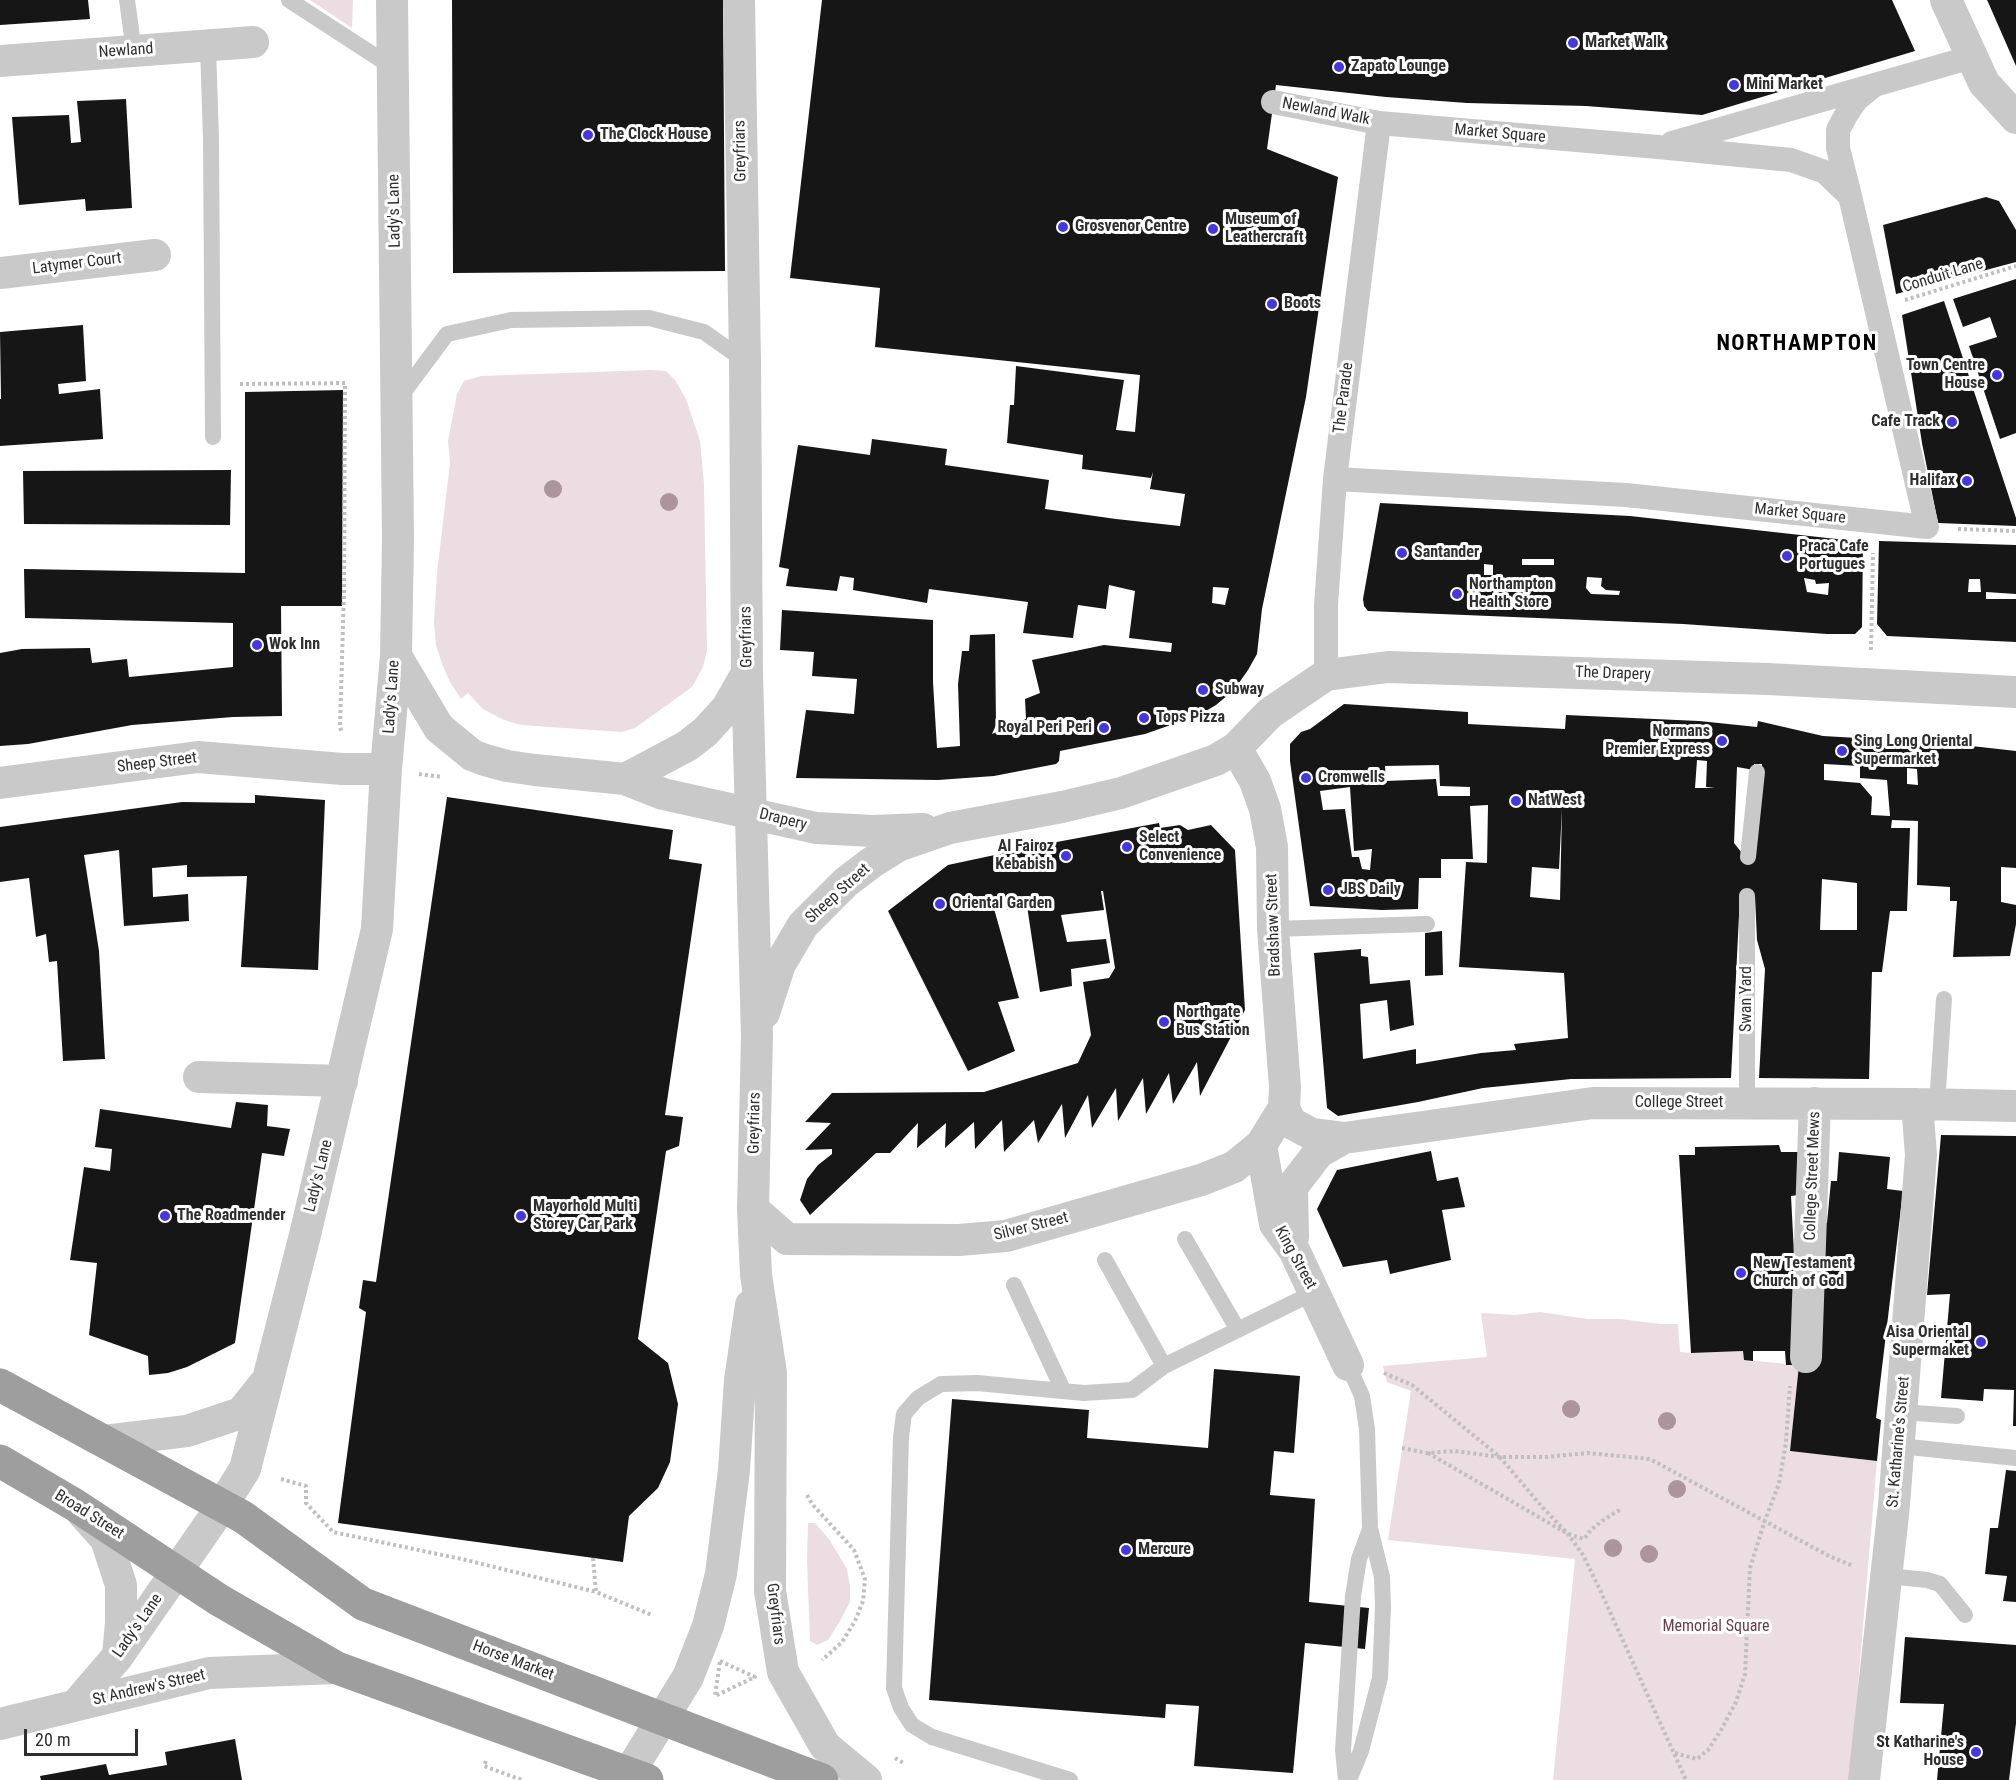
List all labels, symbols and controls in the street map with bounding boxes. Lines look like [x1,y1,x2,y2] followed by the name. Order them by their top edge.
[1585,33,1665,53] place label: Market Walk
[1566,36,1580,50] marker: Market Walk
[98,40,154,62] street label: Newland
[1351,57,1446,77] place label: Zapato Lounge
[1332,60,1346,74] marker: Zapato Lounge
[1746,75,1823,95] place label: Mini Market
[1727,78,1741,92] marker: Mini Market
[1280,94,1372,130] street label: Newland Walk
[731,120,751,182] street label: Greyfriars
[1454,120,1546,148] street label: Market Square
[600,125,708,145] place label: The Clock House
[581,128,595,142] marker: The Clock House
[385,174,405,248] street label: Lady's Lane
[1225,210,1304,248] place label: Museum of Leathercraft
[1075,217,1187,237] place label: Grosvenor Centre
[1056,220,1070,234] marker: Grosvenor Centre
[1206,222,1220,236] marker: Museum of Leathercraft
[31,249,123,279] street label: Latymer Court
[1900,255,1986,297] street label: Conduit Lane
[1284,294,1321,314] place label: Boots
[1265,297,1279,311] marker: Boots
[1716,331,1878,357] district label: NORTHAMPTON
[1906,356,1985,394] place label: Town Centre House
[1330,361,1358,435] street label: The Parade
[1990,368,2004,382] marker: Town Centre House
[1871,412,1940,432] place label: Cafe Track
[1945,415,1959,429] marker: Cafe Track
[1910,471,1955,491] place label: Halifax
[1960,474,1974,488] marker: Halifax
[1753,500,1847,528] street label: Market Square
[1799,537,1869,575] place label: Praca Cafe Portugues
[1414,543,1479,563] place label: Santander
[1395,546,1409,560] marker: Santander
[1780,549,1794,563] marker: Praca Cafe Portugues
[1469,575,1553,613] place label: Northampton Health Store
[1450,587,1464,601] marker: Northampton Health Store
[737,606,757,668] street label: Greyfriars
[269,635,320,655] place label: Wok Inn
[250,638,264,652] marker: Wok Inn
[380,660,404,734] street label: Lady's Lane
[1575,663,1651,685] street label: The Drapery
[1215,680,1264,700] place label: Subway
[1196,683,1210,697] marker: Subway
[1156,708,1225,728] place label: Tops Pizza
[1137,711,1151,725] marker: Tops Pizza
[997,718,1092,738] place label: Royal Peri Peri
[1097,721,1111,735] marker: Royal Peri Peri
[1605,722,1710,760] place label: Normans Premier Express
[1854,732,1973,770] place label: Sing Long Oriental Supermarket
[1715,734,1729,748] marker: Normans Premier Express
[1835,744,1849,758] marker: Sing Long Oriental Supermarket
[116,749,198,777] street label: Sheep Street
[1318,768,1385,788] place label: Cromwells
[1299,771,1313,785] marker: Cromwells
[1528,791,1582,811] place label: NatWest
[1509,794,1523,808] marker: NatWest
[757,805,809,835] street label: Drapery
[1139,828,1221,866] place label: Select Convenience
[995,837,1054,875] place label: Al Fairoz Kebabish
[1120,840,1134,854] marker: Select Convenience
[1059,849,1073,863] marker: Al Fairoz Kebabish
[802,860,874,928] street label: Sheep Street
[1263,873,1285,977] street label: Bradshaw Street
[1340,880,1401,900] place label: JBS Daily
[1321,883,1335,897] marker: JBS Daily
[952,894,1052,914] place label: Oriental Garden
[933,897,947,911] marker: Oriental Garden
[1737,966,1757,1032] street label: Swan Yard
[1176,1003,1250,1041] place label: Northgate Bus Station
[1157,1015,1171,1029] marker: Northgate Bus Station
[745,1092,765,1154] street label: Greyfriars
[1635,1093,1723,1113] street label: College Street
[1801,1111,1825,1241] street label: College Street Mews
[301,1138,337,1214] street label: Lady's Lane
[533,1197,637,1235] place label: Mayorhold Multi Storey Car Park
[177,1206,285,1226] place label: The Roadmender
[158,1209,172,1223] marker: The Roadmender
[514,1209,528,1223] marker: Mayorhold Multi Storey Car Park
[992,1209,1070,1245] street label: Silver Street
[1270,1223,1320,1293] street label: King Street
[1753,1254,1852,1292] place label: New Testament Church of God
[1734,1266,1748,1280] marker: New Testament Church of God
[1886,1323,1969,1361] place label: Aisa Oriental Supermaket
[1974,1335,1988,1349] marker: Aisa Oriental Supermaket
[1884,1376,1914,1508] street label: St. Katharine's Street
[51,1486,127,1544] street label: Broad Street
[1138,1540,1191,1560] place label: Mercure
[1119,1543,1133,1557] marker: Mercure
[762,1582,788,1646] street label: Greyfriars
[109,1590,167,1662] street label: Lady's Lane
[1662,1617,1770,1637] park label: Memorial Square
[470,1637,556,1685] street label: Horse Market
[91,1666,207,1710] street label: St Andrew's Street
[27,1717,141,1755] scale bar
[35,1729,70,1750] text: 20 m
[1876,1733,1964,1771] place label: St Katharine's House
[1969,1745,1983,1759] marker: St Katharine's House

